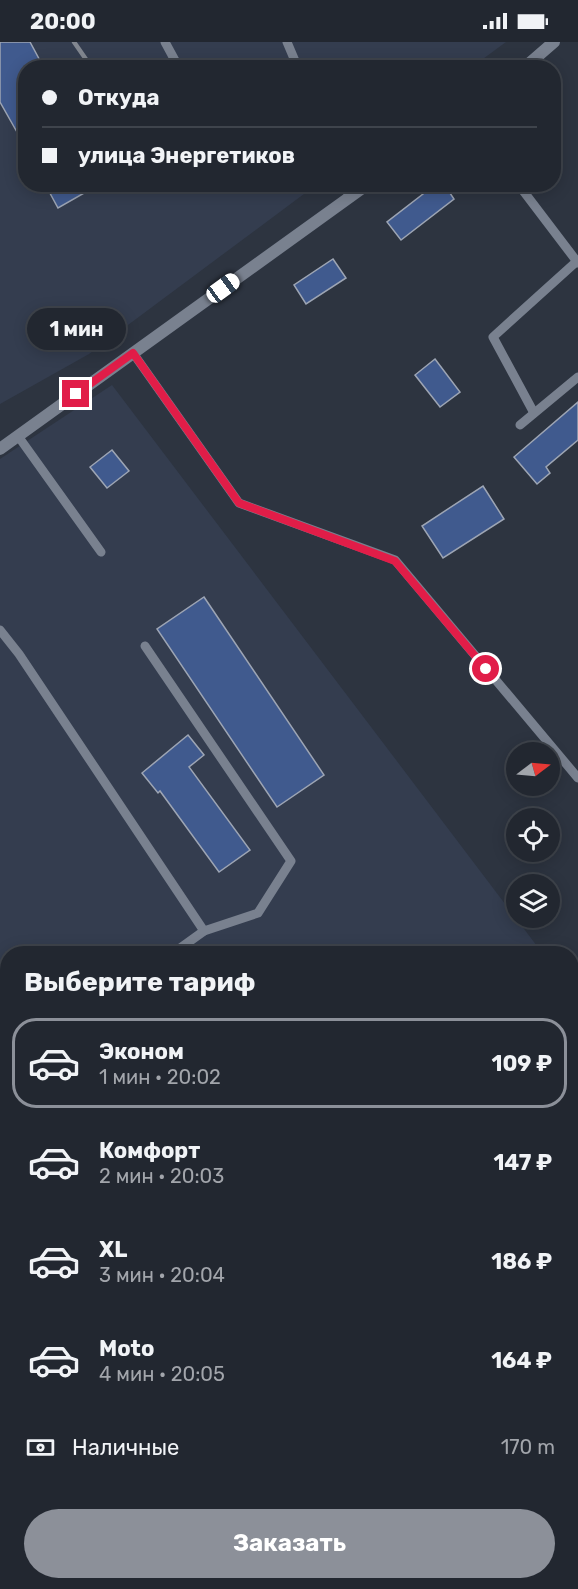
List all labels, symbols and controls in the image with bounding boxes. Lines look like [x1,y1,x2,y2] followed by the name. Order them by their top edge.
[30,8,96,35] text: 20:00
[78,84,160,111] text: Откуда
[78,142,295,169] text: улица Энергетиков
[203,270,243,306] car
[26,307,125,349] callout: 1 мин
[49,317,104,341] text: 1 мин
[62,380,89,407] route end
[472,655,499,682] route start
[506,742,560,796] north arrow
[506,742,560,928] map controls
[506,808,560,862] button: locate
[506,874,560,928] button: layers
[24,966,255,998] text: Выберите тариф
[27,1036,81,1090] icon: car
[99,1038,184,1065] text: Эконом
[491,1050,552,1077] text: 109 ₽
[99,1065,221,1089] text: 1 мин · 20:02
[27,1135,81,1189] icon: car
[99,1137,200,1164] text: Комфорт
[493,1149,552,1176] text: 147 ₽
[99,1164,224,1188] text: 2 мин · 20:03
[27,1234,81,1288] icon: car
[99,1236,127,1263] text: XL
[491,1248,552,1275] text: 186 ₽
[99,1263,225,1287] text: 3 мин · 20:04
[27,1333,81,1387] icon: car
[99,1335,154,1362] text: Moto
[491,1347,552,1374] text: 164 ₽
[99,1362,225,1386] text: 4 мин · 20:05
[24,1431,57,1464] icon: cash
[72,1434,179,1461] text: Наличные
[501,1435,555,1459] text: 170 m
[24,1509,555,1578] button: Заказать

